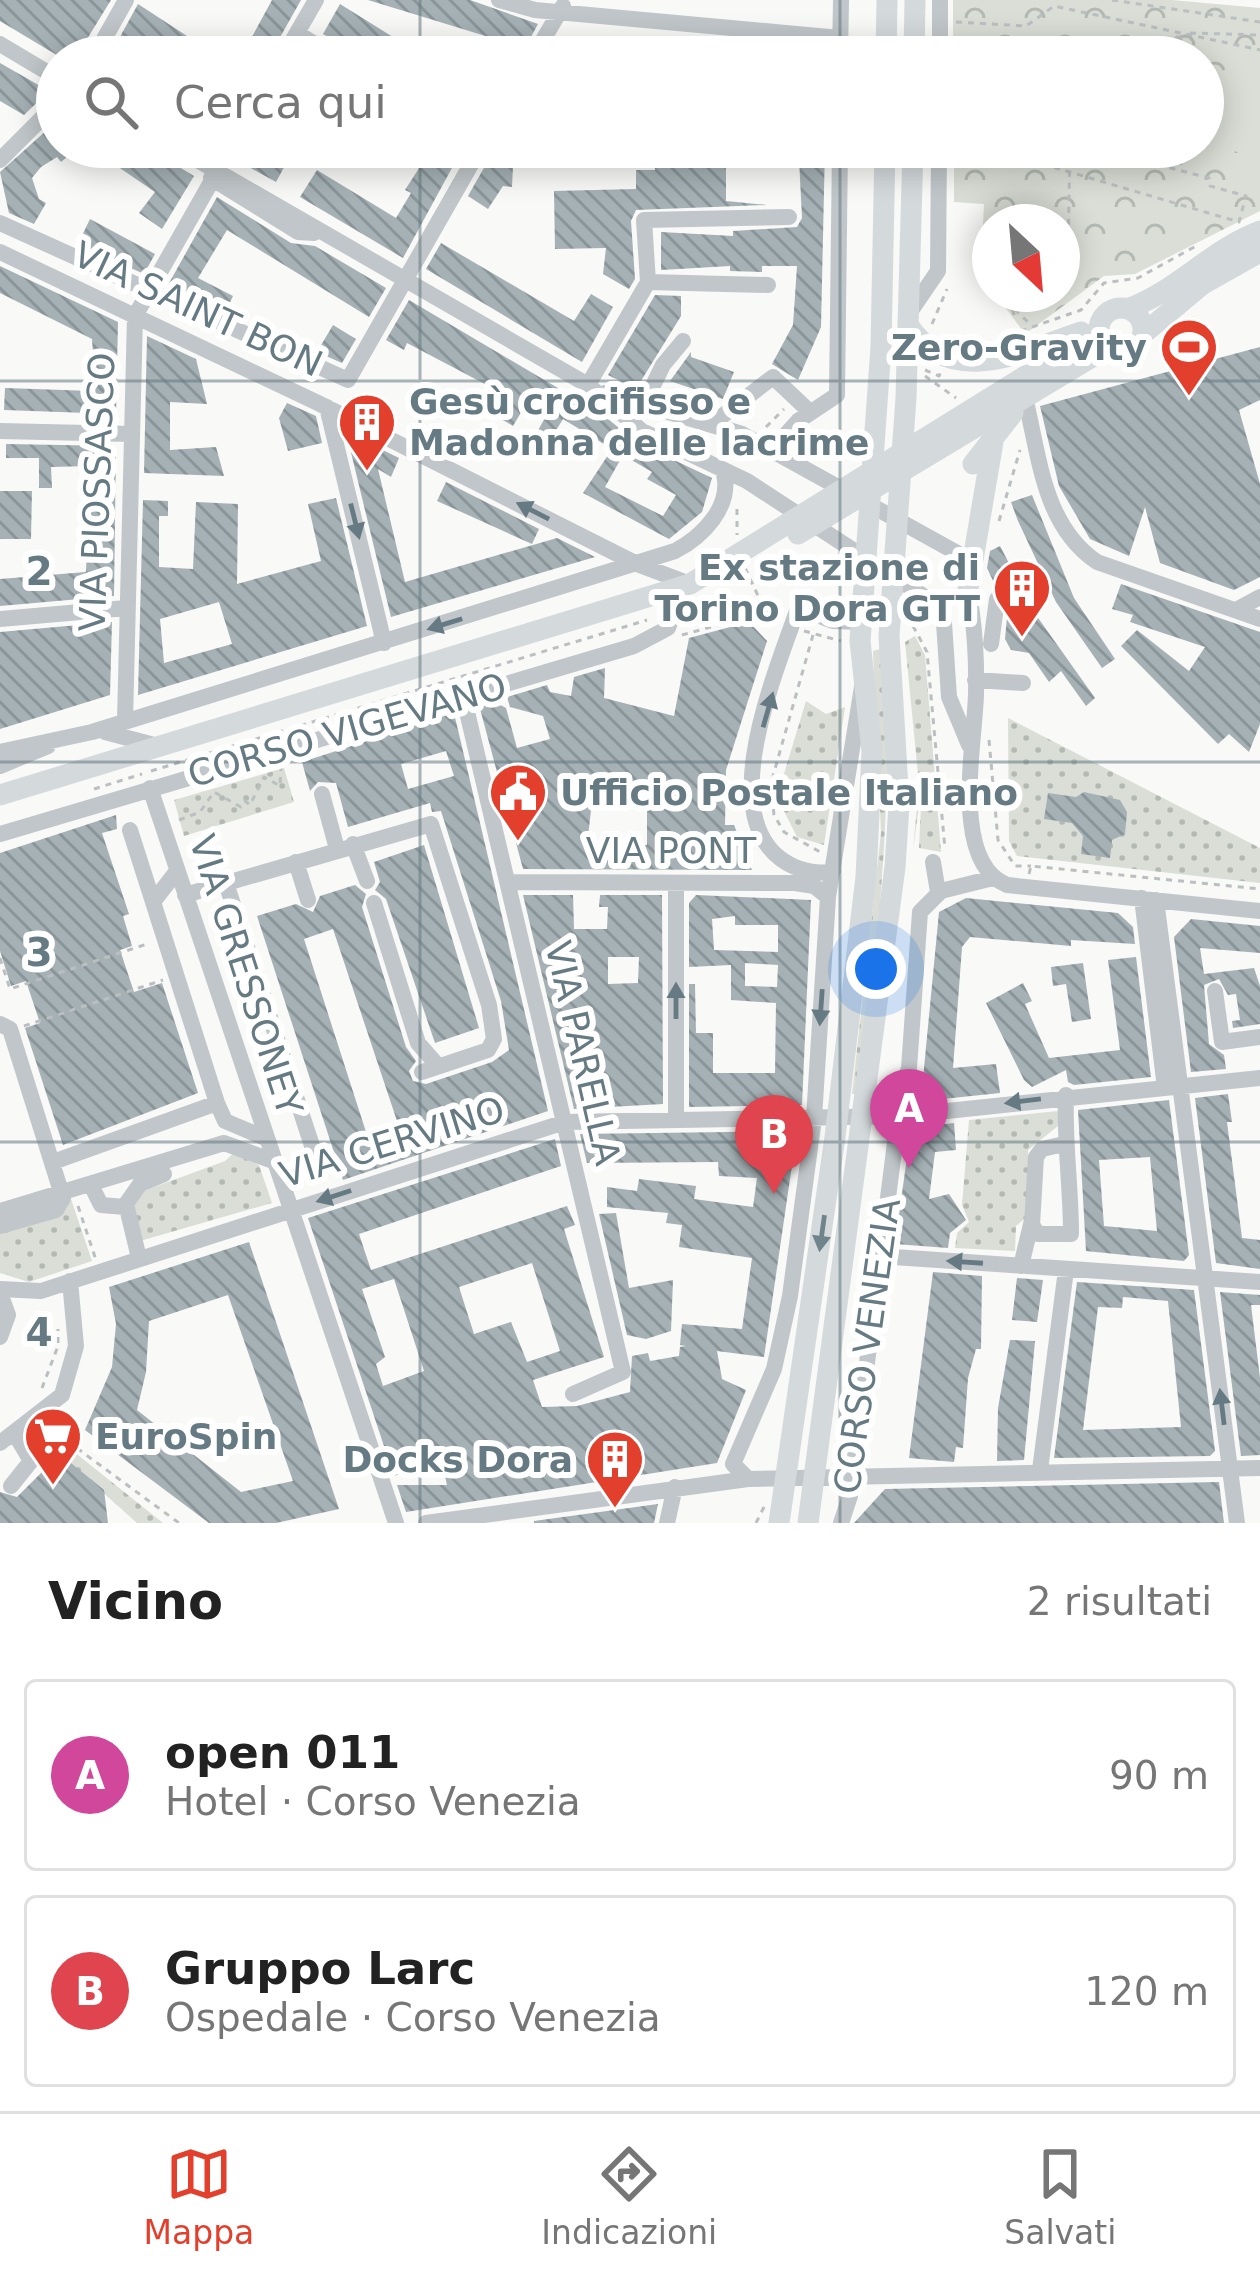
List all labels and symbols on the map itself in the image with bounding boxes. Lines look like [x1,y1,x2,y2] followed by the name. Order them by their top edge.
[972,204,1080,312] north arrow
[67,233,329,385] street label: VIA SAINT BON
[1158,316,1220,398] sports icon: Zero-Gravity
[891,327,1147,368] place label: Zero-Gravity
[72,352,122,632] street label: VIA PIOSSASCO
[409,381,870,463] place label: Gesù crocifisso e Madonna delle lacrime
[336,391,398,473] building icon: Gesù crocifisso e Madonna delle lacrime
[346,502,365,540] one-way arrow
[515,502,550,522] one-way arrow
[654,547,980,629] place label: Ex stazione di Torino Dora GTT
[25,549,53,594] text: 2
[991,557,1053,639] building icon: Ex stazione di Torino Dora GTT
[426,616,463,634] one-way arrow
[183,665,511,795] street label: CORSO VIGEVANO
[760,691,778,727] one-way arrow
[487,761,549,843] public building icon: Ufficio Postale Italiano
[560,772,1018,813] place label: Ufficio Postale Italiano
[181,829,311,1121] street label: VIA GRESSONEY
[586,830,757,871] street label: VIA PONT
[25,930,53,975] text: 3
[537,937,629,1169] street label: VIA PARELLA
[846,939,906,999] your location
[666,981,686,1019] one-way arrow
[811,989,830,1027] one-way arrow
[870,1069,948,1168] pin: A
[275,1088,509,1196] street label: VIA CERVINO
[1004,1091,1041,1110] one-way arrow
[735,1095,813,1194] pin: B
[315,1188,352,1207] one-way arrow
[826,1195,908,1496] street label: CORSO VENEZIA
[812,1215,831,1252] one-way arrow
[946,1253,983,1272] one-way arrow
[25,1310,53,1355] text: 4
[1213,1388,1232,1425] one-way arrow
[22,1405,84,1487] supermarket icon: EuroSpin
[95,1416,277,1457] place label: EuroSpin
[584,1428,646,1510] building icon: Docks Dora
[342,1439,573,1480] place label: Docks Dora

